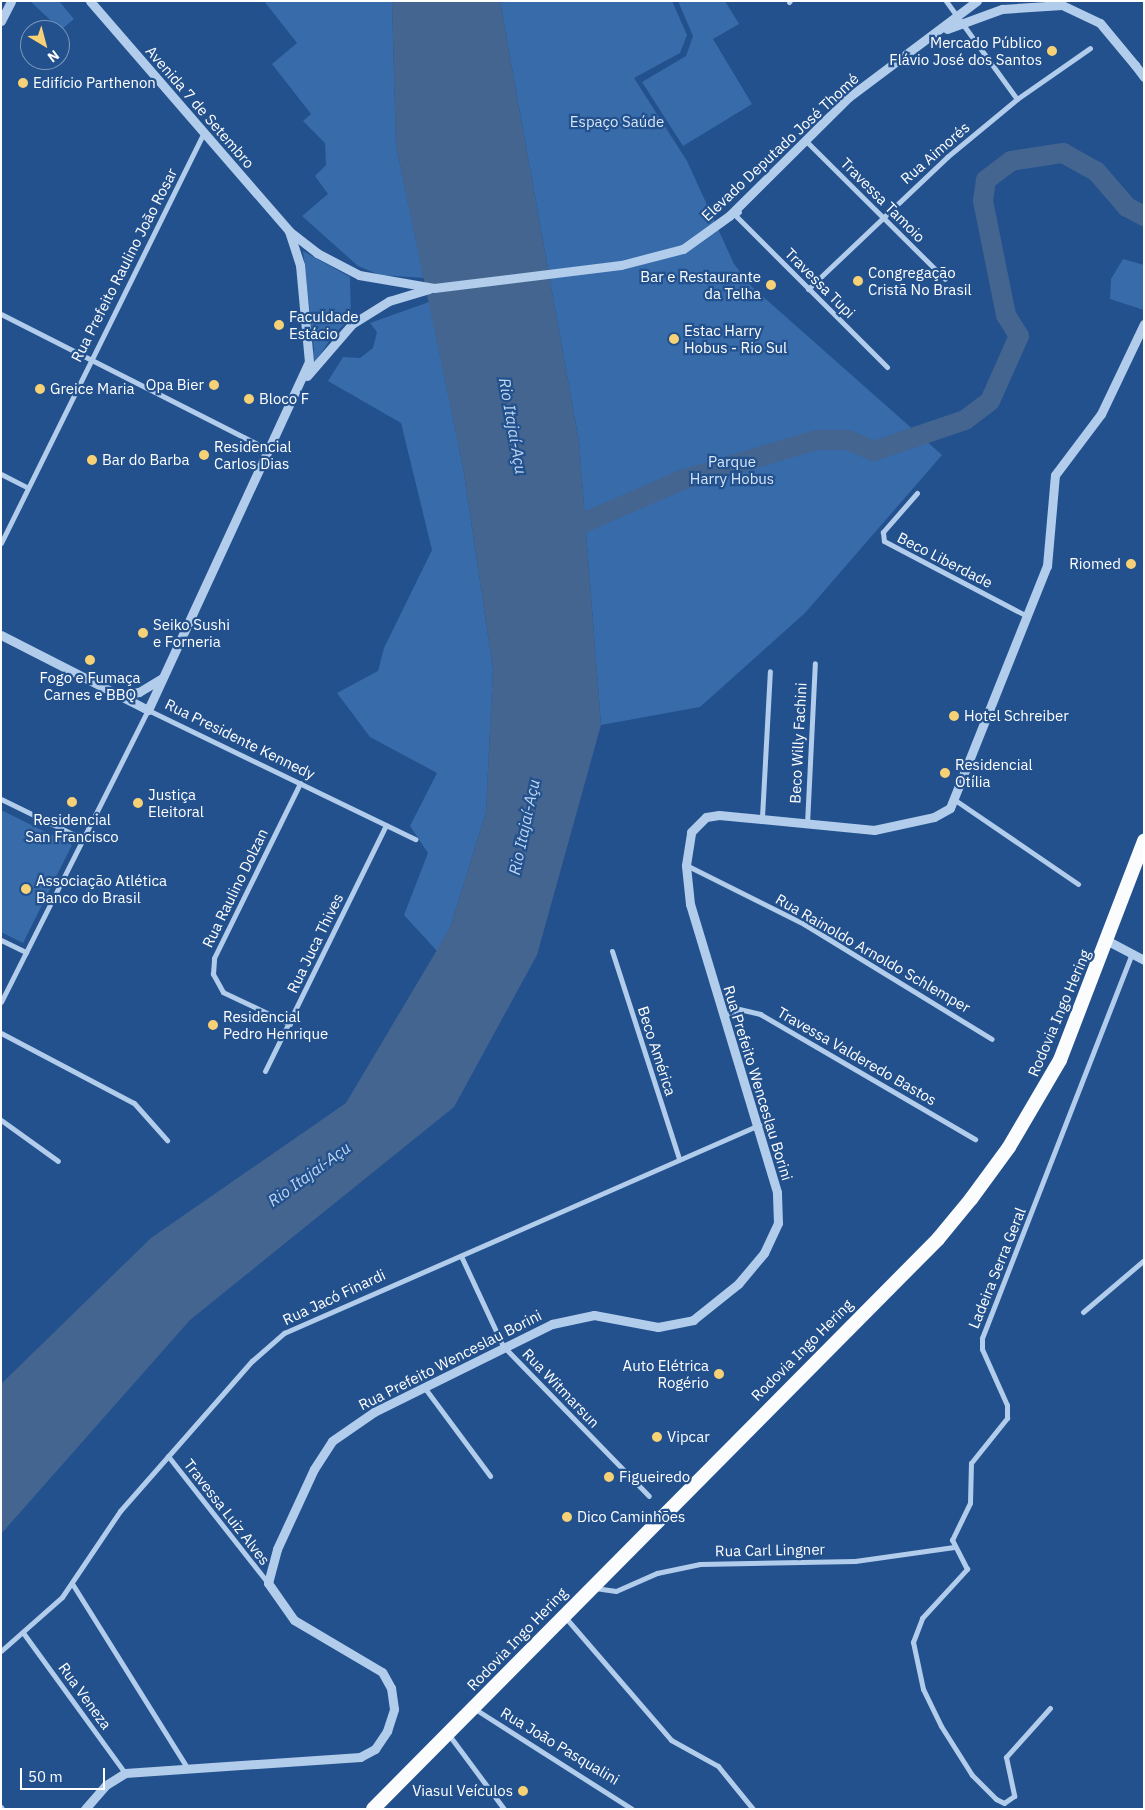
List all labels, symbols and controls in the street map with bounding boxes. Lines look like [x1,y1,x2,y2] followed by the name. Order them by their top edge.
[20,20,70,70] north arrow
[889,33,1042,68] place label: Mercado Público Flávio José dos Santos
[142,42,258,172] street label: Avenida 7 de Setembro
[1046,45,1058,57] marker: Mercado Público Flávio José dos Santos
[44,46,63,66] text: N
[698,69,862,225] street label: Elevado Deputado José Thomé
[33,74,156,92] place label: Edifício Parthenon
[17,77,29,89] marker: Edifício Parthenon
[570,113,664,131] park label: Espaço Saúde
[897,118,973,188] street label: Rua Aimorés
[837,154,929,246] street label: Travessa Tamoio
[67,165,181,365] street label: Rua Prefeito Raulino João Rosar
[781,244,859,322] street label: Travessa Tupi
[868,263,972,298] place label: Congregação Cristã No Brasil
[640,267,761,302] place label: Bar e Restaurante da Telha
[852,275,864,287] marker: Congregação Cristã No Brasil
[765,279,777,291] marker: Bar e Restaurante da Telha
[289,307,359,342] place label: Faculdade Estácio
[273,319,285,331] marker: Faculdade Estácio
[684,321,787,356] place label: Estac Harry Hobus - Rio Sul
[668,333,680,345] marker: Estac Harry Hobus - Rio Sul
[146,376,204,394] place label: Opa Bier
[495,376,531,476] water label: Rio Itajaí-Açu
[208,379,220,391] marker: Opa Bier
[50,380,135,398] place label: Greice Maria
[34,383,46,395] marker: Greice Maria
[259,390,309,408] place label: Bloco F
[243,393,255,405] marker: Bloco F
[214,437,292,472] place label: Residencial Carlos Dias
[198,449,210,461] marker: Residencial Carlos Dias
[102,451,190,469] place label: Bar do Barba
[690,452,774,487] park label: Parque Harry Hobus
[86,454,98,466] marker: Bar do Barba
[894,528,996,592] street label: Beco Liberdade
[1069,555,1121,573] place label: Riomed
[1125,558,1137,570] marker: Riomed
[153,615,230,650] place label: Seiko Sushi e Forneria
[137,627,149,639] marker: Seiko Sushi e Forneria
[84,654,96,666] marker: Fogo e Fumaça Carnes e BBQ
[39,668,141,703] place label: Fogo e Fumaça Carnes e BBQ
[786,682,810,804] street label: Beco Willy Fachini
[162,695,318,783] street label: Rua Presidente Kennedy
[964,707,1069,725] place label: Hotel Schreiber
[948,710,960,722] marker: Hotel Schreiber
[955,755,1033,790] place label: Residencial Otília
[939,767,951,779] marker: Residencial Otília
[504,777,544,877] water label: Rio Itajaí-Açu
[148,785,204,820] place label: Justiça Eleitoral
[66,796,78,808] marker: Residencial San Francisco
[132,797,144,809] marker: Justiça Eleitoral
[25,810,119,845] place label: Residencial San Francisco
[198,826,272,950] street label: Rua Raulino Dolzan
[36,871,167,906] place label: Associação Atlética Banco do Brasil
[20,883,32,895] marker: Associação Atlética Banco do Brasil
[283,890,347,996] street label: Rua Juca Thives
[772,890,974,1016] street label: Rua Rainoldo Arnoldo Schlemper
[1024,947,1094,1079] street label: Rodovia Ingo Hering
[720,983,796,1183] street label: Rua Prefeito Wenceslau Borini
[774,1003,940,1109] street label: Travessa Valderedo Bastos
[634,1004,680,1098] street label: Beco América
[223,1007,328,1042] place label: Residencial Pedro Henrique
[207,1019,219,1031] marker: Residencial Pedro Henrique
[264,1138,354,1210] water label: Rio Itajaí-Açu
[965,1205,1029,1331] street label: Ladeira Serra Geral
[280,1265,388,1329] street label: Rua Jacó Finardi
[747,1295,857,1405] street label: Rodovia Ingo Hering
[355,1306,545,1414] street label: Rua Prefeito Wenceslau Borini
[519,1345,603,1431] street label: Rua Witmarsun
[623,1356,709,1391] place label: Auto Elétrica Rogério
[713,1368,725,1380] marker: Auto Elétrica Rogério
[667,1428,710,1446] place label: Vipcar
[651,1431,663,1443] marker: Vipcar
[180,1456,274,1568] street label: Travessa Luiz Alves
[619,1468,690,1486] place label: Figueiredo
[603,1471,615,1483] marker: Figueiredo
[577,1508,685,1526] place label: Dico Caminhões
[561,1511,573,1523] marker: Dico Caminhões
[715,1540,825,1560] street label: Rua Carl Lingner
[463,1584,571,1694] street label: Rodovia Ingo Hering
[55,1659,115,1733] street label: Rua Veneza
[497,1703,623,1789] street label: Rua João Pasqualini
[22,1758,108,1790] scale bar
[28,1767,63,1786] text: 50 m
[412,1782,513,1800] place label: Viasul Veículos
[517,1785,529,1797] marker: Viasul Veículos

